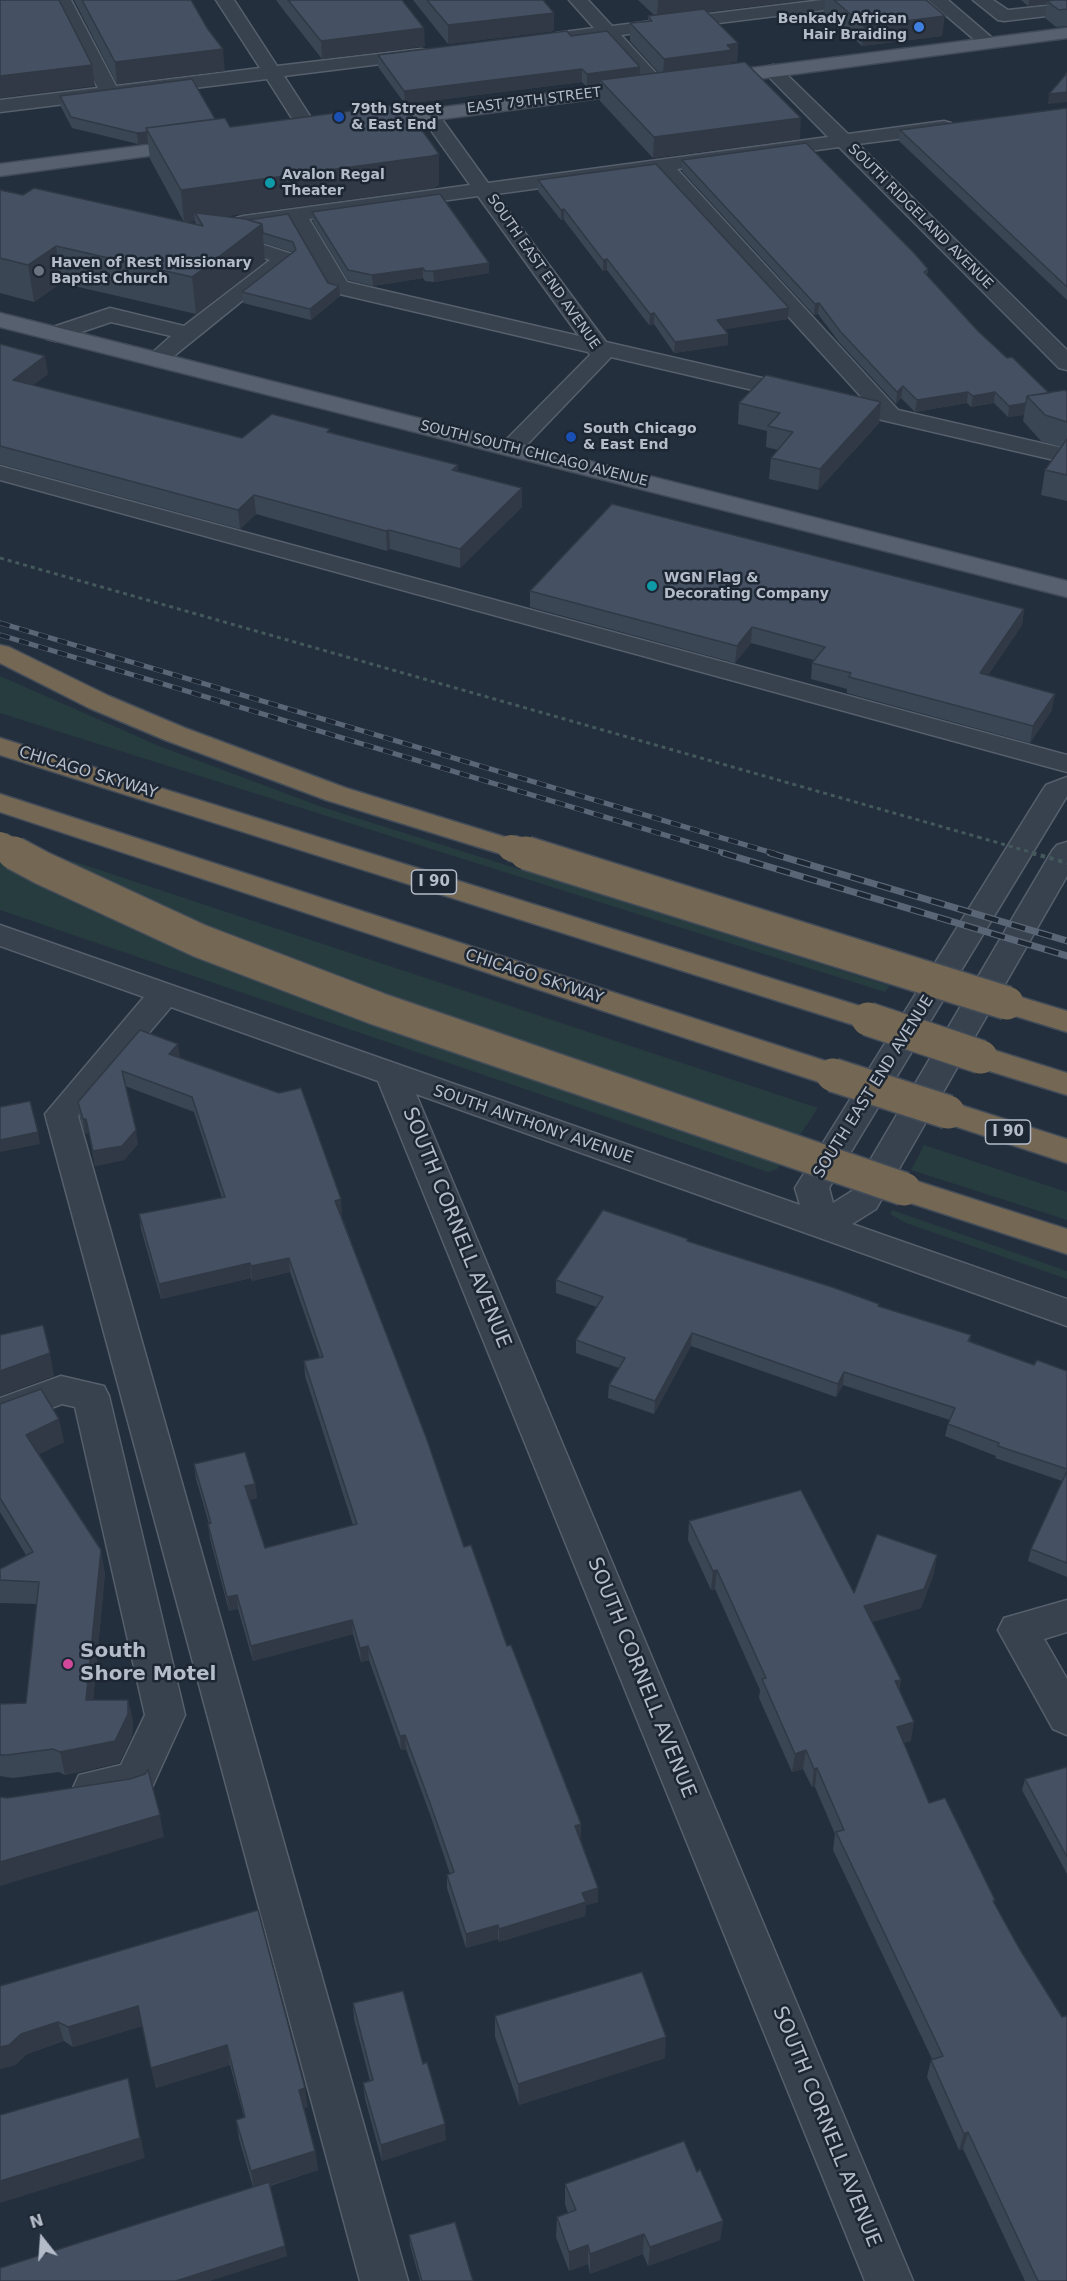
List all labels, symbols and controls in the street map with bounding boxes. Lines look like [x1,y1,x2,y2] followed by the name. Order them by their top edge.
[778,11,907,44] place label: Benkady African Hair Braiding
[912,20,926,34] marker: Benkady African Hair Braiding
[466,84,602,118] street label: EAST 79TH STREET
[351,101,441,134] place label: 79th Street & East End
[332,110,346,124] marker: 79th Street & East End
[844,141,996,293] street label: SOUTH RIDGELAND AVENUE
[282,167,385,200] place label: Avalon Regal Theater
[263,176,277,190] marker: Avalon Regal Theater
[483,191,603,353] street label: SOUTH EAST END AVENUE
[51,255,252,288] place label: Haven of Rest Missionary Baptist Church
[32,264,46,278] marker: Haven of Rest Missionary Baptist Church
[418,418,650,490] street label: SOUTH SOUTH CHICAGO AVENUE
[583,421,697,454] place label: South Chicago & East End
[564,430,578,444] marker: South Chicago & East End
[664,570,829,602] place label: WGN Flag & Decorating Company
[645,579,659,593] marker: WGN Flag & Decorating Company
[16,743,160,803] street label: CHICAGO SKYWAY
[412,870,456,894] road number: I 90
[463,946,605,1008] street label: CHICAGO SKYWAY
[810,992,938,1182] street label: SOUTH EAST END AVENUE
[430,1082,636,1168] street label: SOUTH ANTHONY AVENUE
[397,1104,515,1352] street label: SOUTH CORNELL AVENUE
[986,1120,1030,1144] road number: I 90
[582,1554,700,1802] street label: SOUTH CORNELL AVENUE
[80,1640,216,1687] place label: South Shore Motel
[61,1657,75,1671] marker: South Shore Motel
[767,2003,885,2251] street label: SOUTH CORNELL AVENUE
[12,2209,72,2269] north arrow
[27,2210,46,2232] text: N

